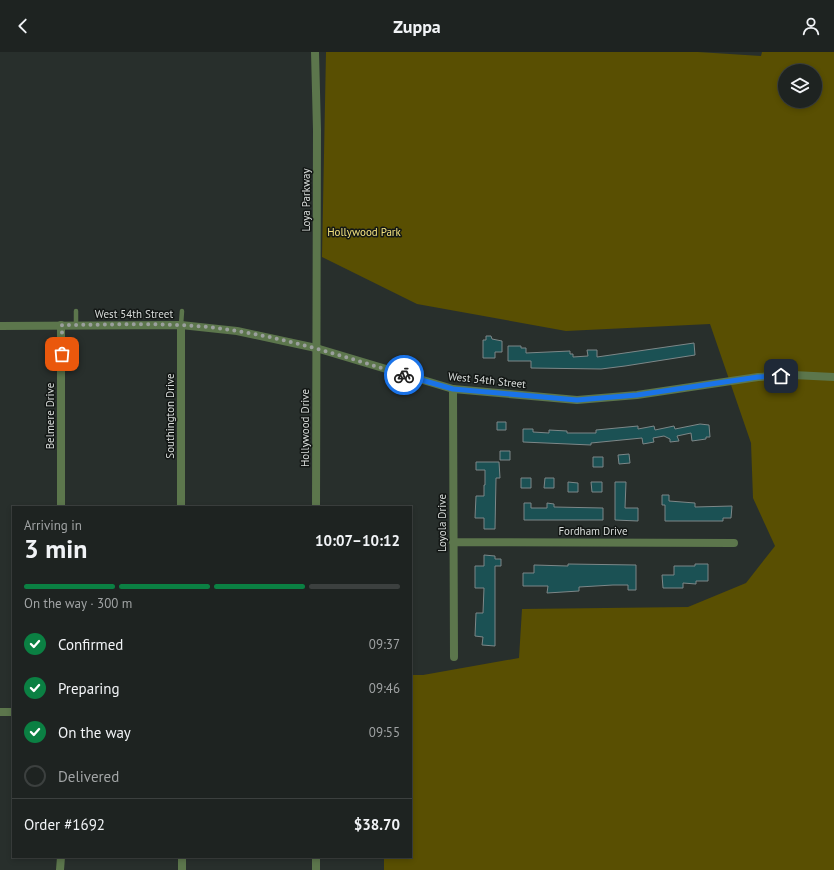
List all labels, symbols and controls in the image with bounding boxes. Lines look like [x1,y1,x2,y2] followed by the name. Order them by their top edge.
[12,15,34,37] icon: back
[393,15,441,38] text: Zuppa
[800,15,822,37] icon: person
[778,64,822,108] map controls
[778,64,822,108] button: layers
[299,168,313,232] street label: Loya Parkway
[327,225,402,239] park label: Hollywood Park
[95,307,173,321] street label: West 54th Street
[45,337,79,371] pin
[51,343,73,365] icon: bag
[384,355,424,395] courier
[764,359,798,393] pin
[393,364,415,386] icon: bike
[770,365,792,387] icon: home
[447,369,527,391] street label: West 54th Street
[163,373,177,459] street label: Southington Drive
[43,382,57,449] street label: Belmere Drive
[298,389,312,467] street label: Hollywood Drive
[435,494,449,552] street label: Loyola Drive
[24,517,82,534] text: Arriving in
[558,524,628,538] street label: Fordham Drive
[315,531,400,550] text: 10:07–10:12
[24,532,87,565] text: 3 min
[24,595,132,612] text: On the way · 300 m
[24,633,46,655] icon: check
[58,635,123,654] text: Confirmed
[369,636,400,653] text: 09:37
[24,677,46,699] icon: check
[58,679,120,698] text: Preparing
[369,680,400,697] text: 09:46
[24,721,46,743] icon: check
[58,723,131,742] text: On the way
[369,724,400,741] text: 09:55
[58,767,119,786] text: Delivered
[24,815,105,834] text: Order #1692
[354,815,400,834] text: $38.70

